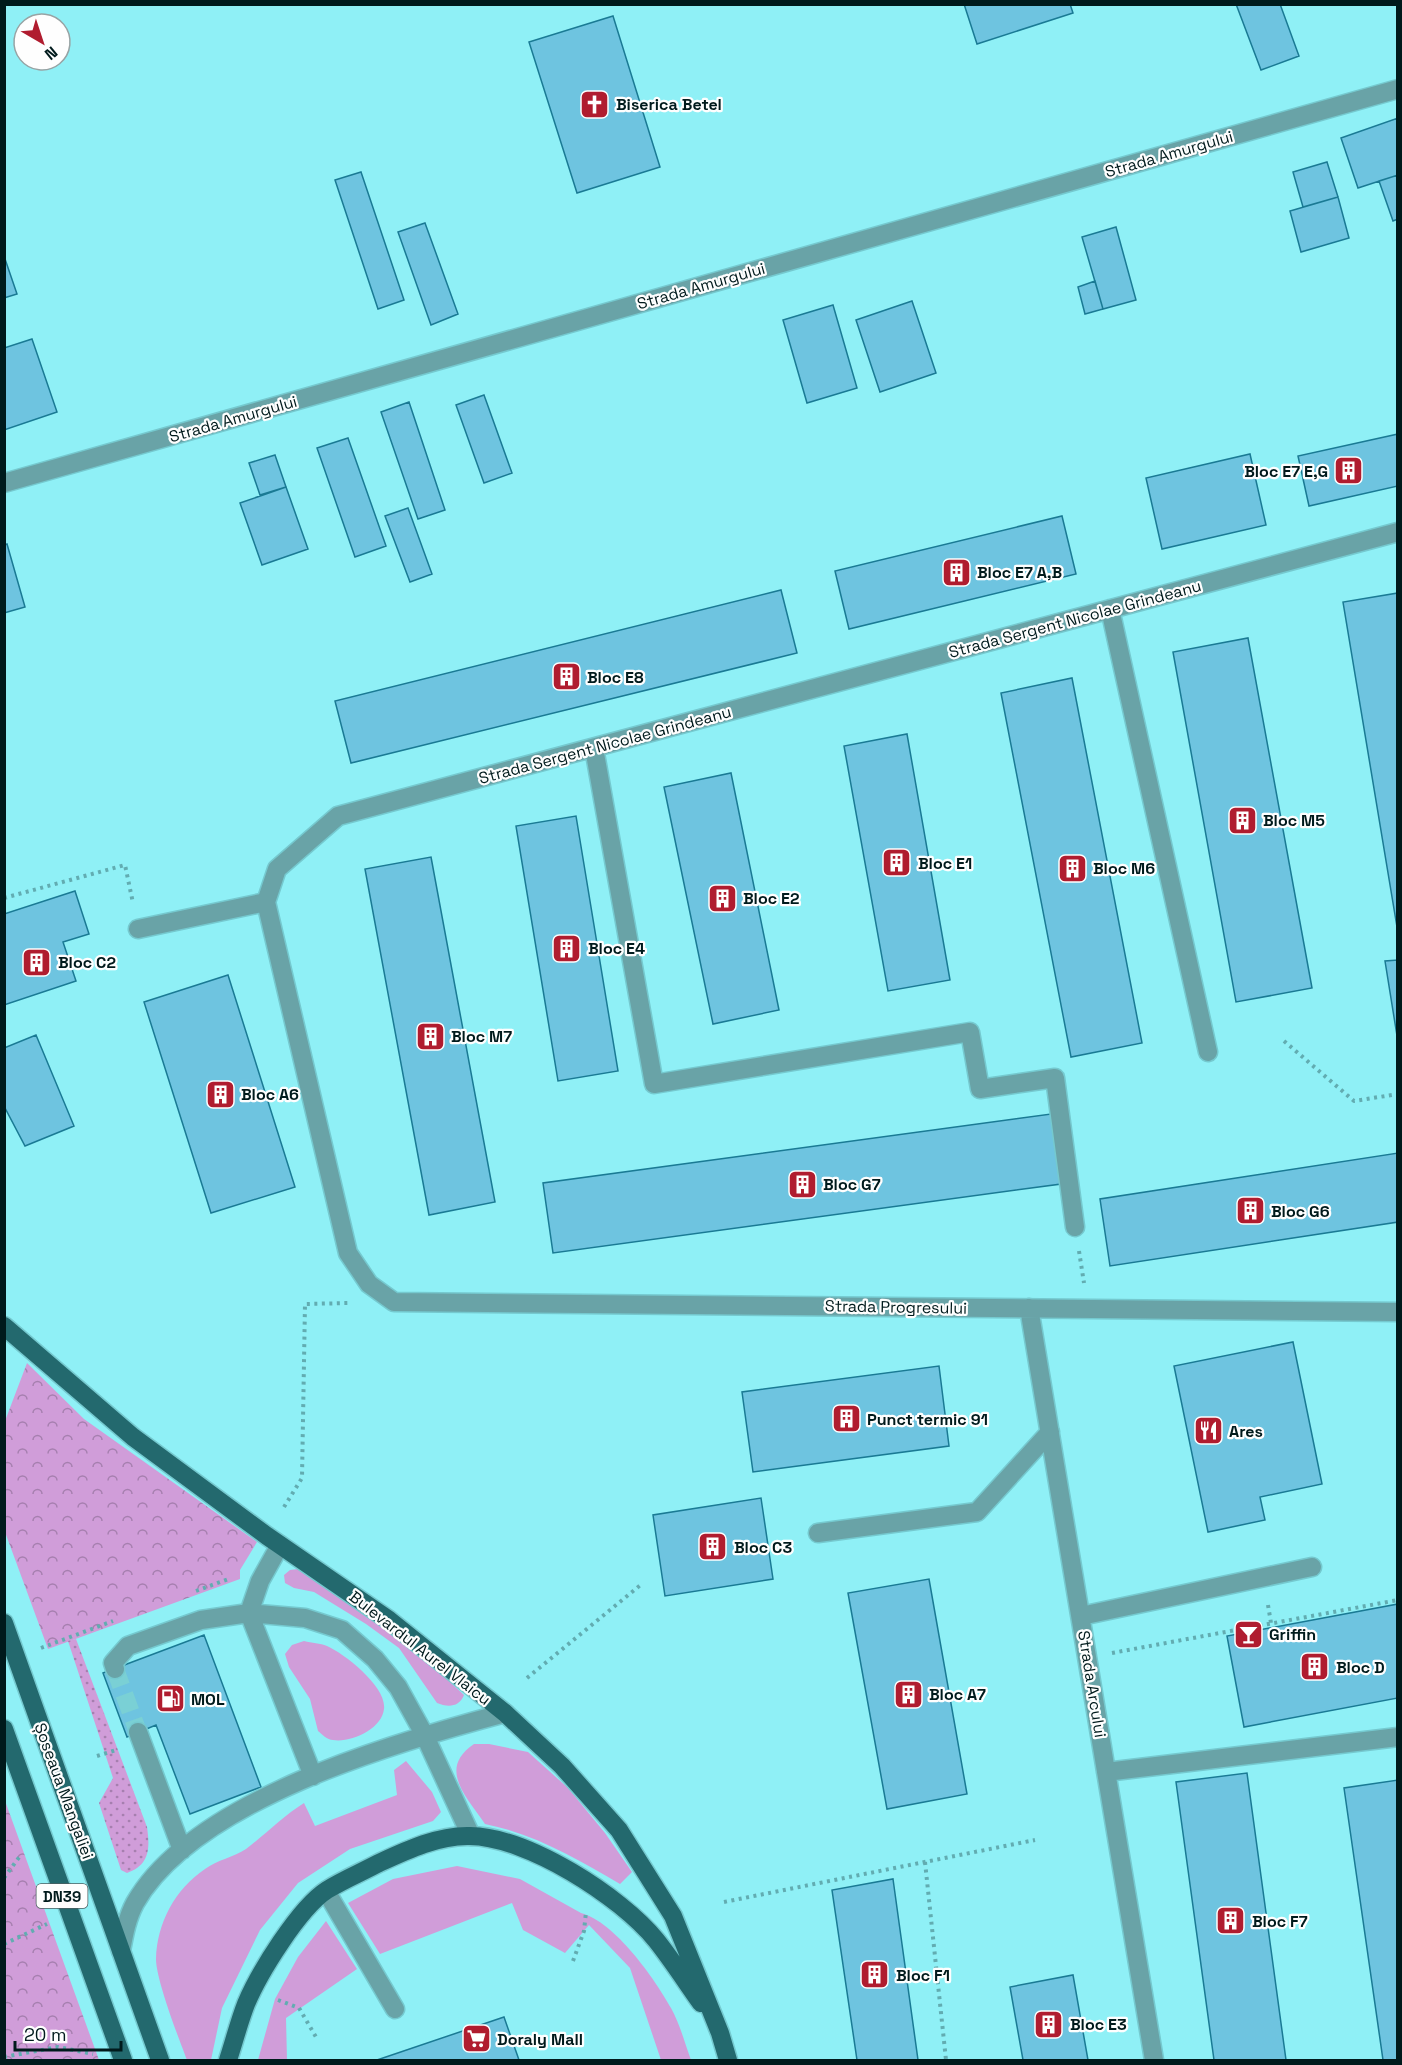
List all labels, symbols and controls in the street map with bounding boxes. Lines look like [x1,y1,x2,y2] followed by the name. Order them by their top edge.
[12,12,72,72] north arrow
[40,42,62,65] text: N
[579,88,611,120] church icon: Biserica Betel
[616,94,722,115] place label: Biserica Betel
[1103,126,1235,182] street label: Strada Amurgului
[635,258,767,314] street label: Strada Amurgului
[167,391,299,447] street label: Strada Amurgului
[1333,455,1365,487] building icon: Bloc E7 E,G
[1244,461,1328,482] place label: Bloc E7 E,G
[940,556,972,588] building icon: Bloc E7 A,B
[977,562,1062,583] place label: Bloc E7 A,B
[946,575,1204,663] street label: Strada Sergent Nicolae Grindeanu
[550,661,582,693] building icon: Bloc E8
[587,667,644,688] place label: Bloc E8
[476,701,734,789] street label: Strada Sergent Nicolae Grindeanu
[1226,804,1258,836] building icon: Bloc M5
[1263,810,1325,831] place label: Bloc M5
[881,847,913,879] building icon: Bloc E1
[1056,852,1088,884] building icon: Bloc M6
[918,853,972,874] place label: Bloc E1
[1093,858,1155,879] place label: Bloc M6
[706,882,738,914] building icon: Bloc E2
[743,888,799,909] place label: Bloc E2
[551,932,583,964] building icon: Bloc E4
[588,938,645,959] place label: Bloc E4
[21,946,53,978] building icon: Bloc C2
[58,952,116,973] place label: Bloc C2
[414,1020,446,1052] building icon: Bloc M7
[451,1026,512,1047] place label: Bloc M7
[204,1078,236,1110] building icon: Bloc A6
[241,1084,299,1105] place label: Bloc A6
[786,1168,818,1200] building icon: Bloc G7
[823,1174,881,1195] place label: Bloc G7
[1234,1195,1266,1227] building icon: Bloc G6
[1271,1201,1330,1222] place label: Bloc G6
[825,1295,967,1319] street label: Strada Progresului
[830,1403,862,1435] building icon: Punct termic 91
[867,1409,988,1430] place label: Punct termic 91
[1192,1415,1224,1447] restaurant icon: Ares
[1229,1421,1263,1442] place label: Ares
[697,1531,729,1563] building icon: Bloc C3
[734,1537,792,1558] place label: Bloc C3
[345,1586,495,1710] street label: Bulevardul Aurel Vlaicu
[1232,1618,1264,1650] bar icon: Griffin
[1269,1624,1316,1645] place label: Griffin
[1073,1629,1111,1739] street label: Strada Arcului
[1299,1651,1331,1683] building icon: Bloc D
[1336,1657,1385,1678] place label: Bloc D
[892,1678,924,1710] building icon: Bloc A7
[154,1683,186,1715] fuel station icon: MOL
[929,1684,986,1705] place label: Bloc A7
[191,1689,225,1710] place label: MOL
[30,1720,98,1862] street label: Șoseaua Mangaliei
[36,1884,88,1908] road number: DN39
[1215,1905,1247,1937] building icon: Bloc F7
[1252,1911,1308,1932] place label: Bloc F7
[859,1959,891,1991] building icon: Bloc F1
[896,1965,950,1986] place label: Bloc F1
[1033,2008,1065,2040] building icon: Bloc E3
[15,2014,122,2052] scale bar
[1070,2014,1127,2035] place label: Bloc E3
[24,2023,67,2046] text: 20 m
[460,2023,492,2055] supermarket icon: Doraly Mall
[497,2029,583,2050] place label: Doraly Mall

